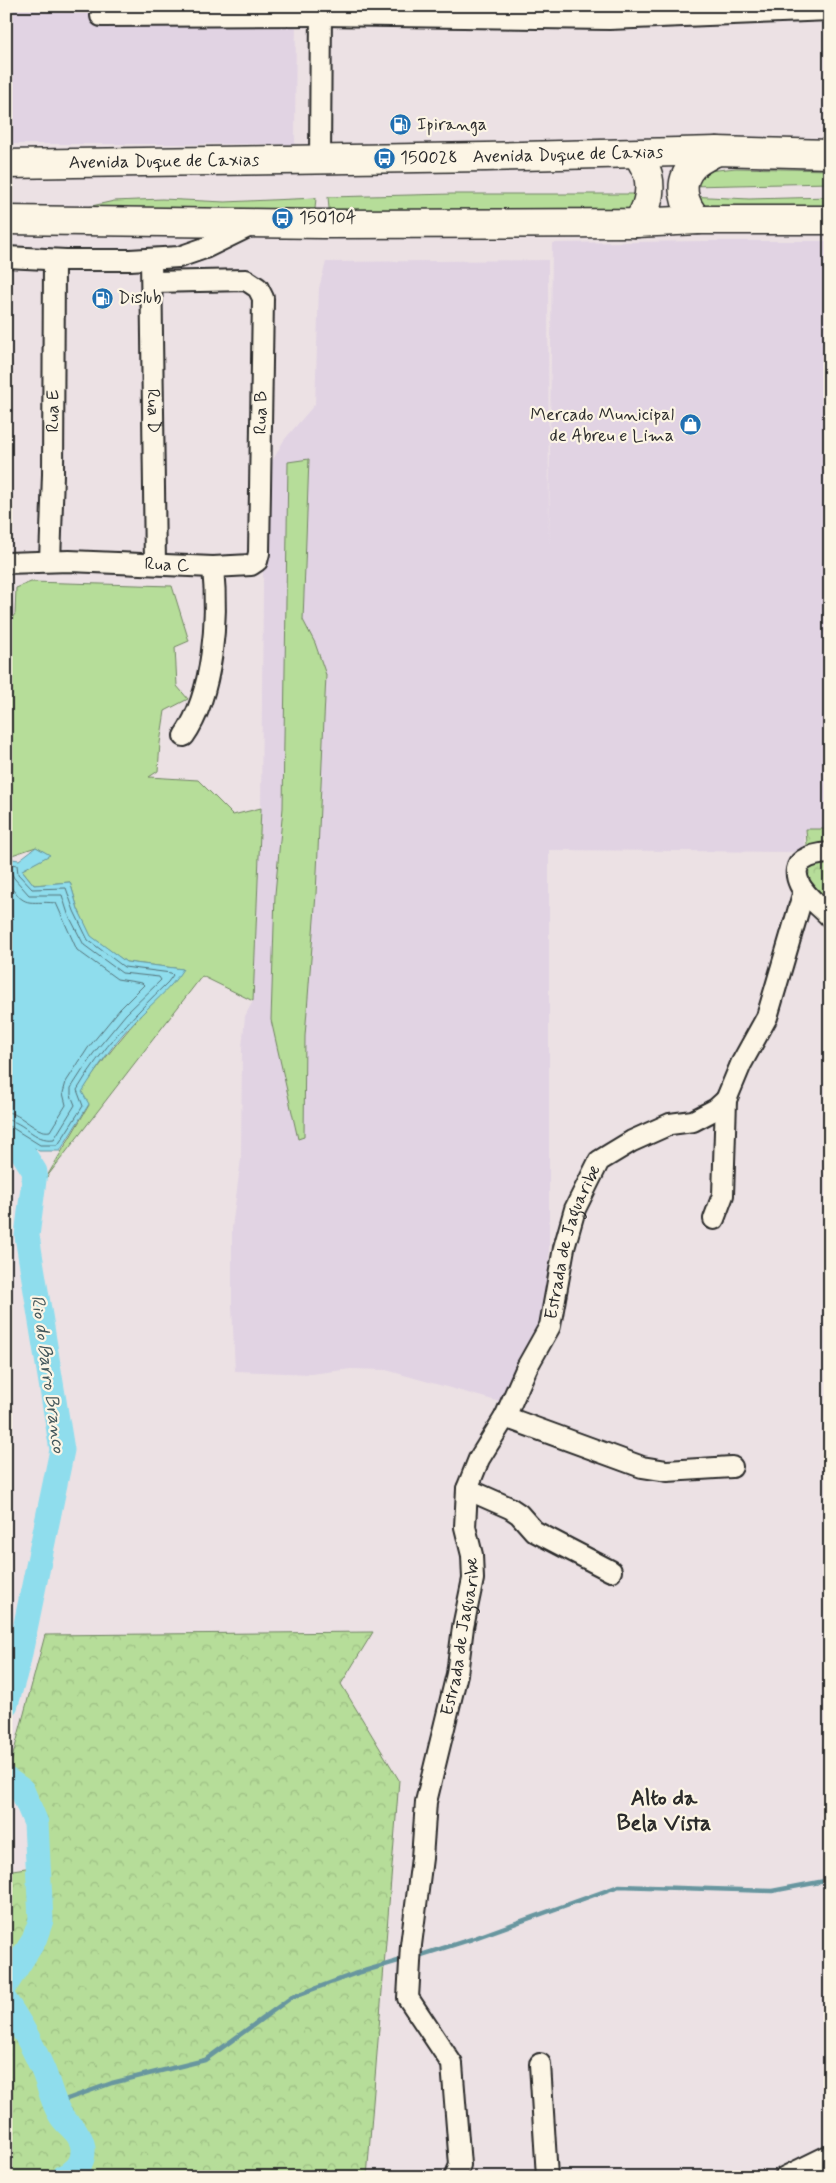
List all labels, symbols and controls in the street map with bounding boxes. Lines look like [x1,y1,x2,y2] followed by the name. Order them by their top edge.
[389,113,413,137] fuel station icon: Ipiranga
[417,113,487,137] place label: Ipiranga
[472,140,664,169] street label: Avenida Duque de Caxias
[372,146,396,170] bus stop icon: 150028
[400,146,458,170] place label: 150028
[68,148,260,175] street label: Avenida Duque de Caxias
[271,206,295,230] bus stop icon: 150104
[299,206,357,230] place label: 150104
[90,286,114,310] fuel station icon: Dislub
[118,286,162,310] place label: Dislub
[141,388,165,434] street label: Rua D
[41,390,65,432] street label: Rua E
[249,391,274,435] street label: Rua B
[530,403,674,448] place label: Mercado Municipal de Abreu e Lima
[678,413,702,437] shop icon: Mercado Municipal de Abreu e Lima
[144,552,190,578] street label: Rua C
[539,1161,607,1321] street label: Estrada de Jaguaribe
[25,1294,72,1456] water label: Rio do Barro Branco
[435,1557,485,1718] street label: Estrada de Jaguaribe
[617,1785,711,1838] district label: Alto da Bela Vista

